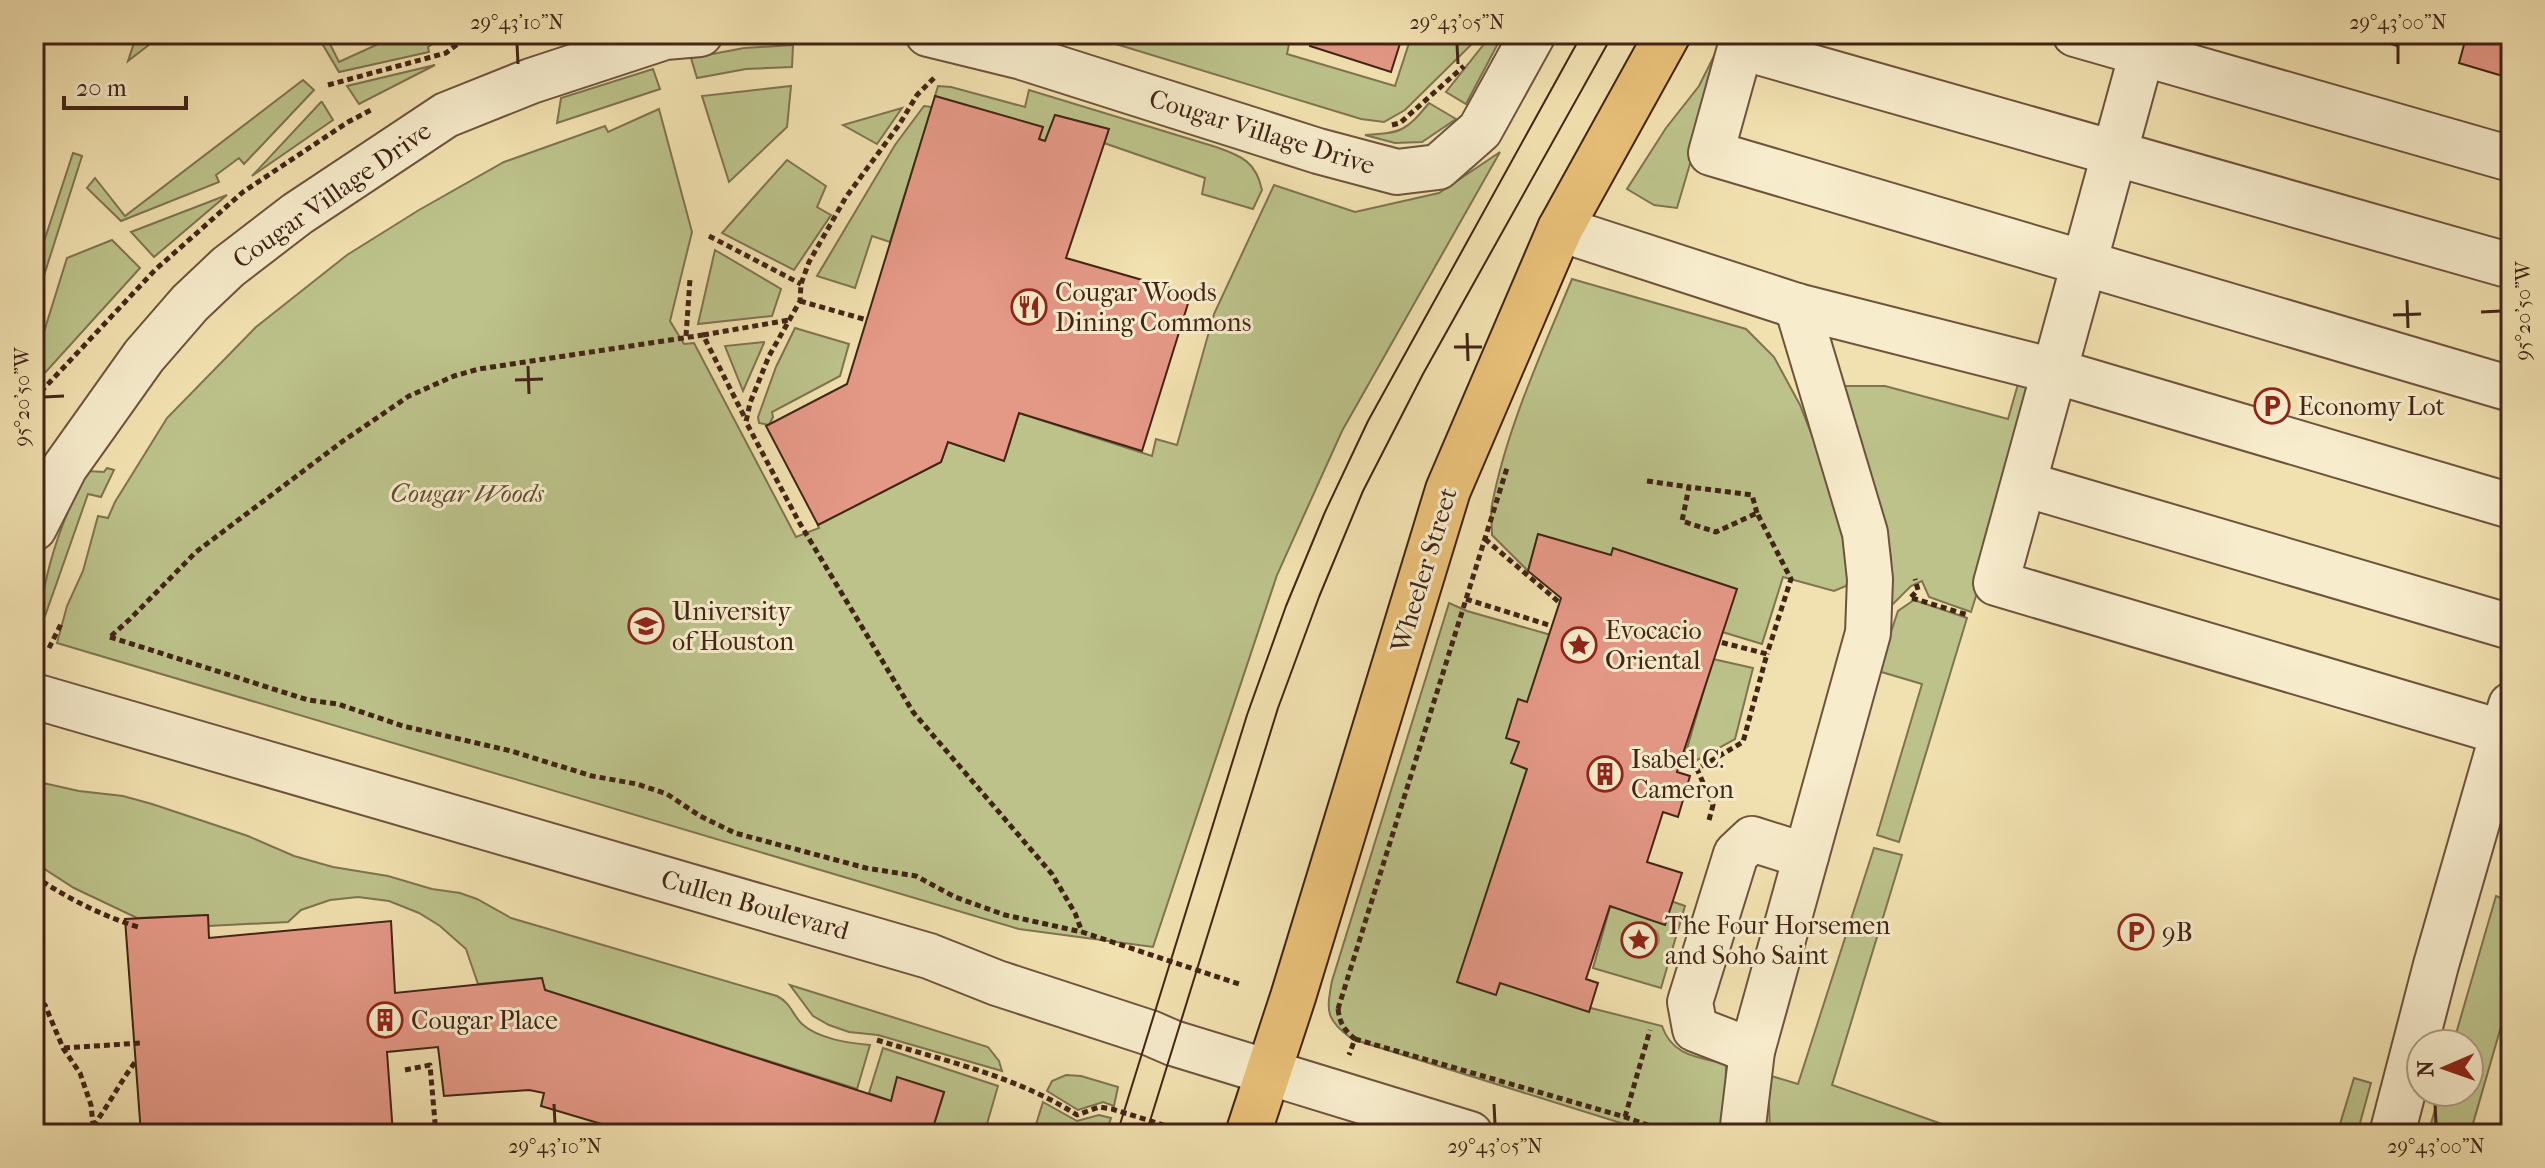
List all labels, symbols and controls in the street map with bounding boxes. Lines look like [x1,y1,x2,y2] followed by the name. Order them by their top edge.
[470,11,564,34] text: 29°43'10"N
[1410,11,1505,34] text: 29°43'05"N
[2349,11,2447,34] text: 29°43'00"N
[64,60,186,110] scale bar
[76,74,127,102] text: 20 m
[1145,83,1379,181] street label: Cougar Village Drive
[227,115,437,275] street label: Cougar Village Drive
[2512,260,2535,361] text: 95°20'50"W
[1055,277,1251,338] place label: Cougar Woods Dining Commons
[1010,288,1048,326] restaurant icon: Cougar Woods Dining Commons
[11,346,34,447] text: 95°20'50"W
[2253,387,2291,425] parking icon: Economy Lot
[2298,391,2446,422] place label: Economy Lot
[390,478,545,509] park label: Cougar Woods
[1384,483,1464,657] street label: Wheeler Street
[672,596,794,657] place label: University of Houston
[627,607,665,645] school or university icon: University of Houston
[1605,615,1702,676] place label: Evocacio Oriental
[1560,626,1598,664] place icon: Evocacio Oriental
[1631,744,1734,805] place label: Isabel C. Cameron
[1586,755,1624,793] building icon: Isabel C. Cameron
[658,863,853,947] street label: Cullen Boulevard
[1665,910,1890,971] place label: The Four Horsemen and Soho Saint
[2117,913,2155,951] parking icon: 9B
[2162,917,2193,948] place label: 9B
[1620,921,1658,959] place icon: The Four Horsemen and Soho Saint
[366,1001,404,1039] building icon: Cougar Place
[411,1005,558,1036] place label: Cougar Place
[2405,1028,2485,1108] north arrow
[2413,1060,2439,1077] text: N
[508,1135,602,1158] text: 29°43'10"N
[1448,1135,1543,1158] text: 29°43'05"N
[2387,1135,2485,1158] text: 29°43'00"N

